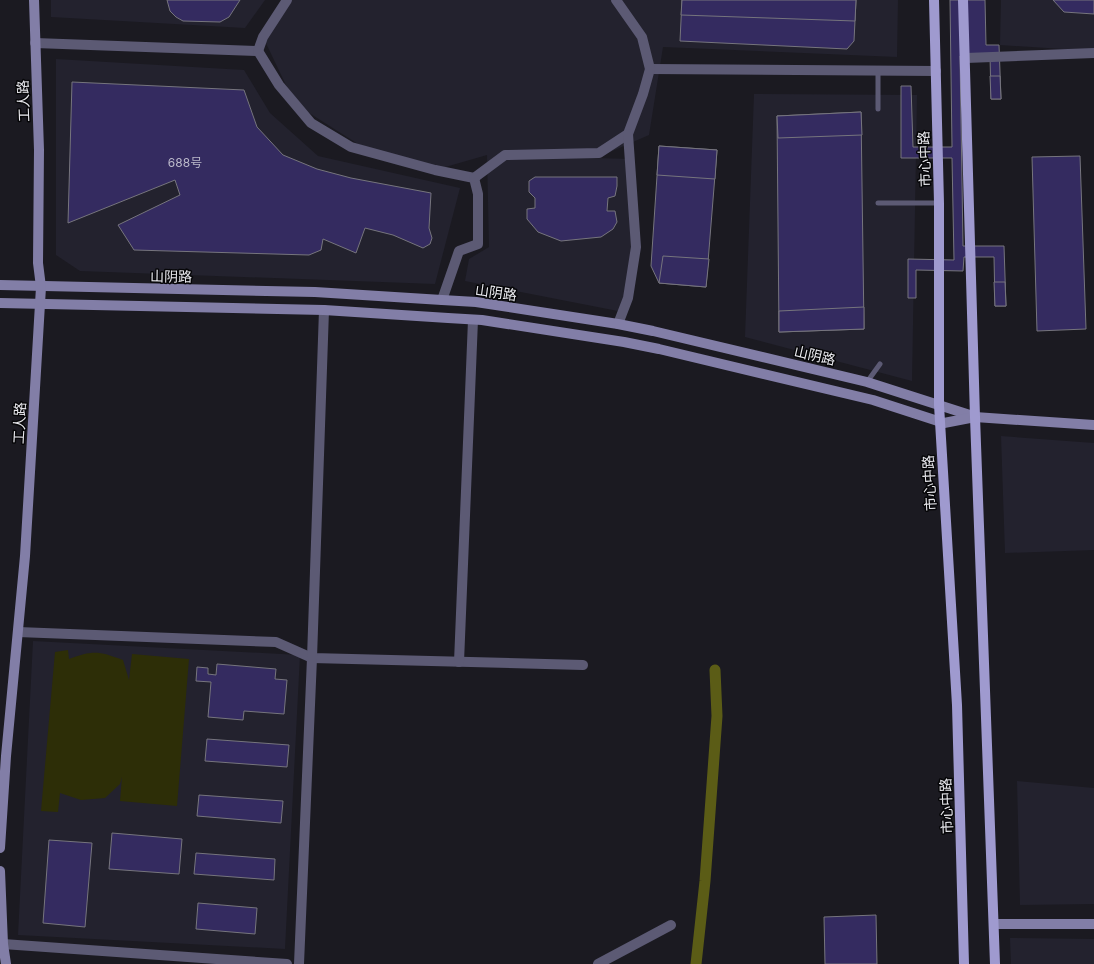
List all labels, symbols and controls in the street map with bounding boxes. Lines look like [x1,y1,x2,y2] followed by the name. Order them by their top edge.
[14,80,32,122] street label: 工人路
[915,131,933,187] street label: 市心中路
[168,155,202,170] house number: 688号
[150,267,192,285] street label: 山阴路
[474,281,518,303] street label: 山阴路
[793,342,837,368] street label: 山阴路
[9,402,29,444] street label: 工人路
[919,455,939,511] street label: 市心中路
[937,778,955,834] street label: 市心中路

